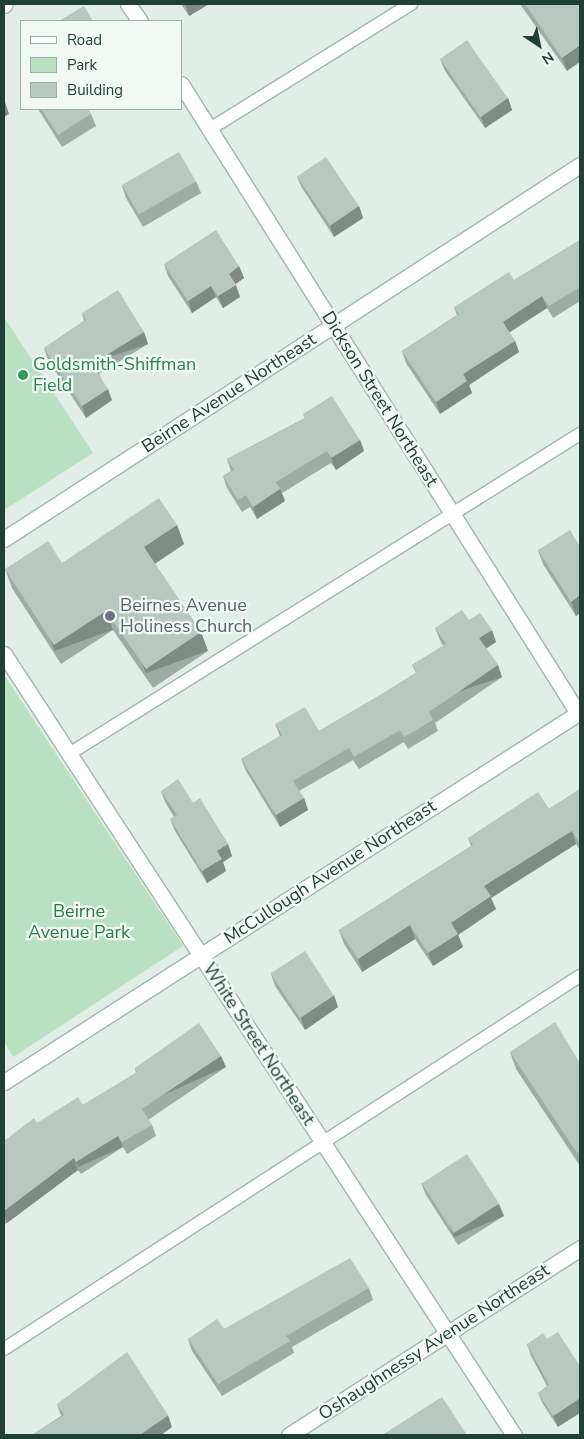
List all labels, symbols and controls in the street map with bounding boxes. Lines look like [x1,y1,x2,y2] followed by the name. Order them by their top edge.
[20,20,182,110] legend
[514,20,564,70] north arrow
[67,30,102,50] text: Road
[538,47,557,69] text: N
[67,55,97,75] text: Park
[67,80,123,100] text: Building
[317,307,443,491] street label: Dickson Street Northeast
[138,329,320,457] street label: Beirne Avenue Northeast
[33,354,196,396] place label: Goldsmith-Shiffman Field
[17,369,29,381] marker: Goldsmith-Shiffman Field
[120,595,252,638] place label: Beirnes Avenue Holiness Church
[104,610,116,622] marker: Beirnes Avenue Holiness Church
[220,795,440,949] street label: McCullough Avenue Northeast
[28,901,130,944] park label: Beirne Avenue Park
[198,959,320,1129] street label: White Street Northeast
[315,1259,553,1425] street label: Oshaughnessy Avenue Northeast

